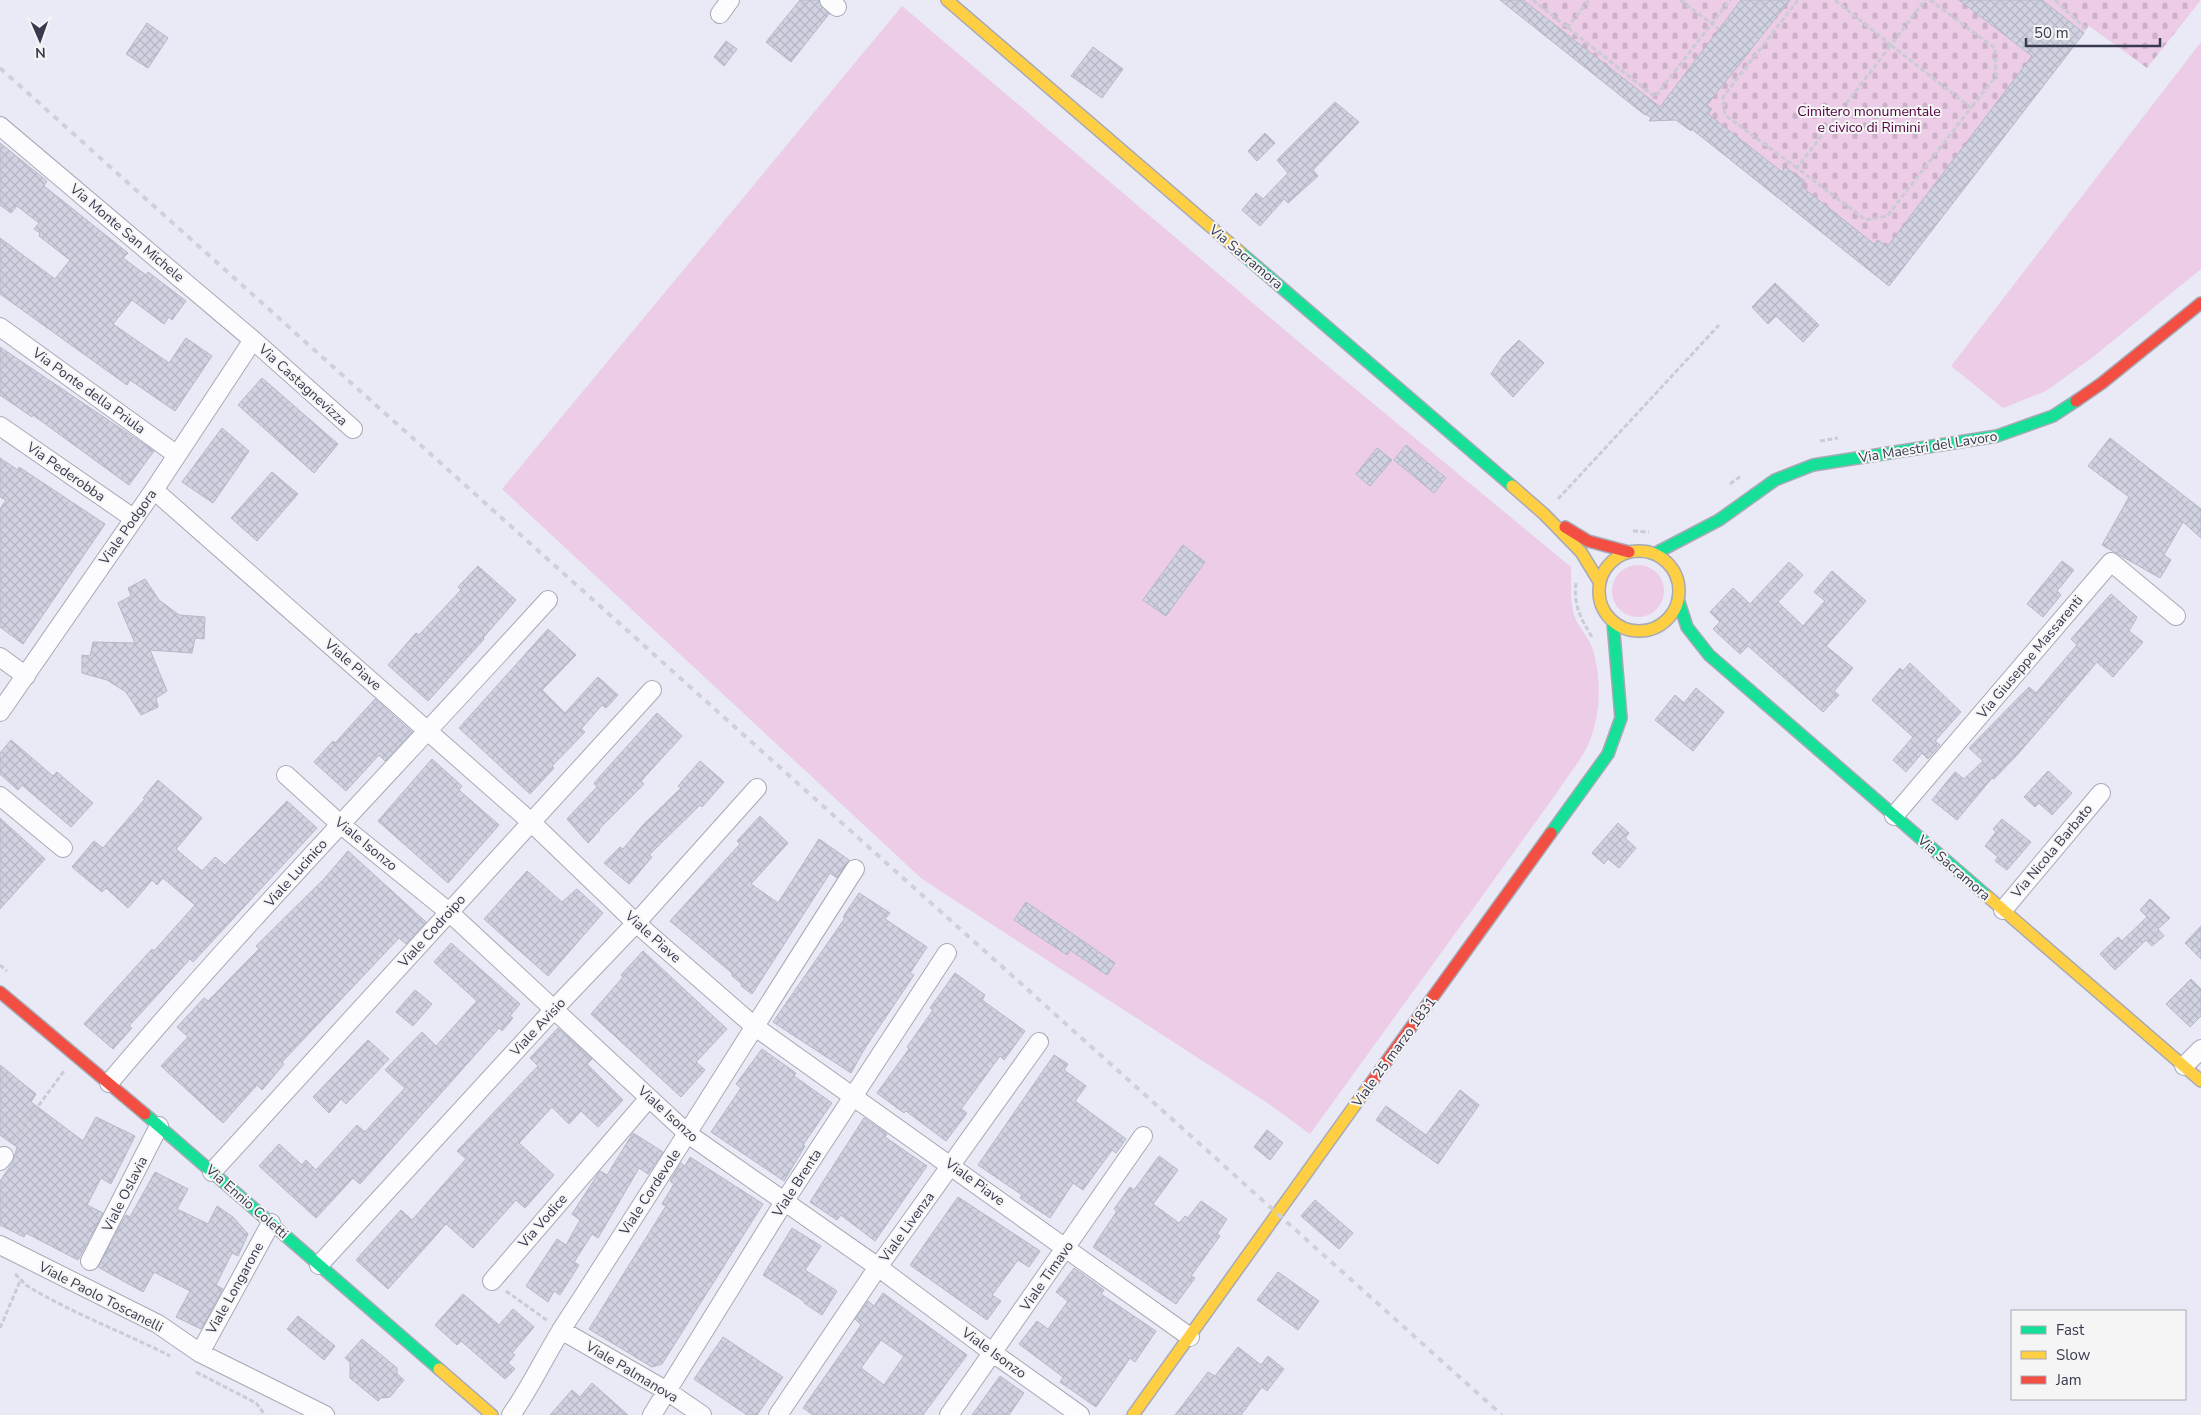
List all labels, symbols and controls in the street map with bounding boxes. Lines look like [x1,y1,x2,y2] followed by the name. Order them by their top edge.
[15,15,65,65] north arrow
[2026,15,2160,47] scale bar
[2034,23,2069,43] text: 50 m
[35,43,46,62] text: N
[1797,102,1941,137] park label: Cimitero monumentale e civico di Rimini
[65,179,188,286] street label: Via Monte San Michele
[1204,220,1287,293] street label: Via Sacramora
[254,339,352,430] street label: Via Castagnevizza
[28,343,149,438] street label: Via Ponte della Priula
[1856,427,1999,467] street label: Via Maestri del Lavoro
[22,437,109,506] street label: Via Pederobba
[94,485,161,569] street label: Viale Podgora
[1972,591,2087,723] street label: Via Giuseppe Massarenti
[320,634,385,695] street label: Viale Piave
[2007,800,2097,903] street label: Via Nicola Barbato
[330,812,402,875] street label: Viale Isonzo
[1913,830,1995,905] street label: Via Sacramora
[260,835,332,912] street label: Viale Lucinico
[393,890,470,972] street label: Viale Codroipo
[620,906,685,967] street label: Viale Piave
[505,993,570,1061] street label: Viale Avisio
[1347,993,1440,1112] street label: Viale 25 marzo 1831
[633,1081,703,1146] street label: Viale Isonzo
[615,1145,685,1240] street label: Viale Cordevole
[767,1145,826,1222] street label: Viale Brenta
[97,1153,152,1236] street label: Viale Oslavia
[941,1153,1009,1210] street label: Viale Piave
[201,1160,292,1243] street label: Via Ennio Coletti
[874,1188,939,1267] street label: Viale Livenza
[514,1190,572,1253] street label: Via Vodice
[1015,1237,1078,1316] street label: Viale Timavo
[201,1239,268,1338] street label: Viale Longarone
[35,1257,166,1337] street label: Viale Paolo Toscanelli
[2011,1310,2186,1400] legend
[2056,1320,2085,1340] text: Fast
[957,1323,1030,1383] street label: Viale Isonzo
[581,1336,682,1407] street label: Viale Palmanova
[2056,1345,2091,1365] text: Slow
[2055,1370,2082,1390] text: Jam

